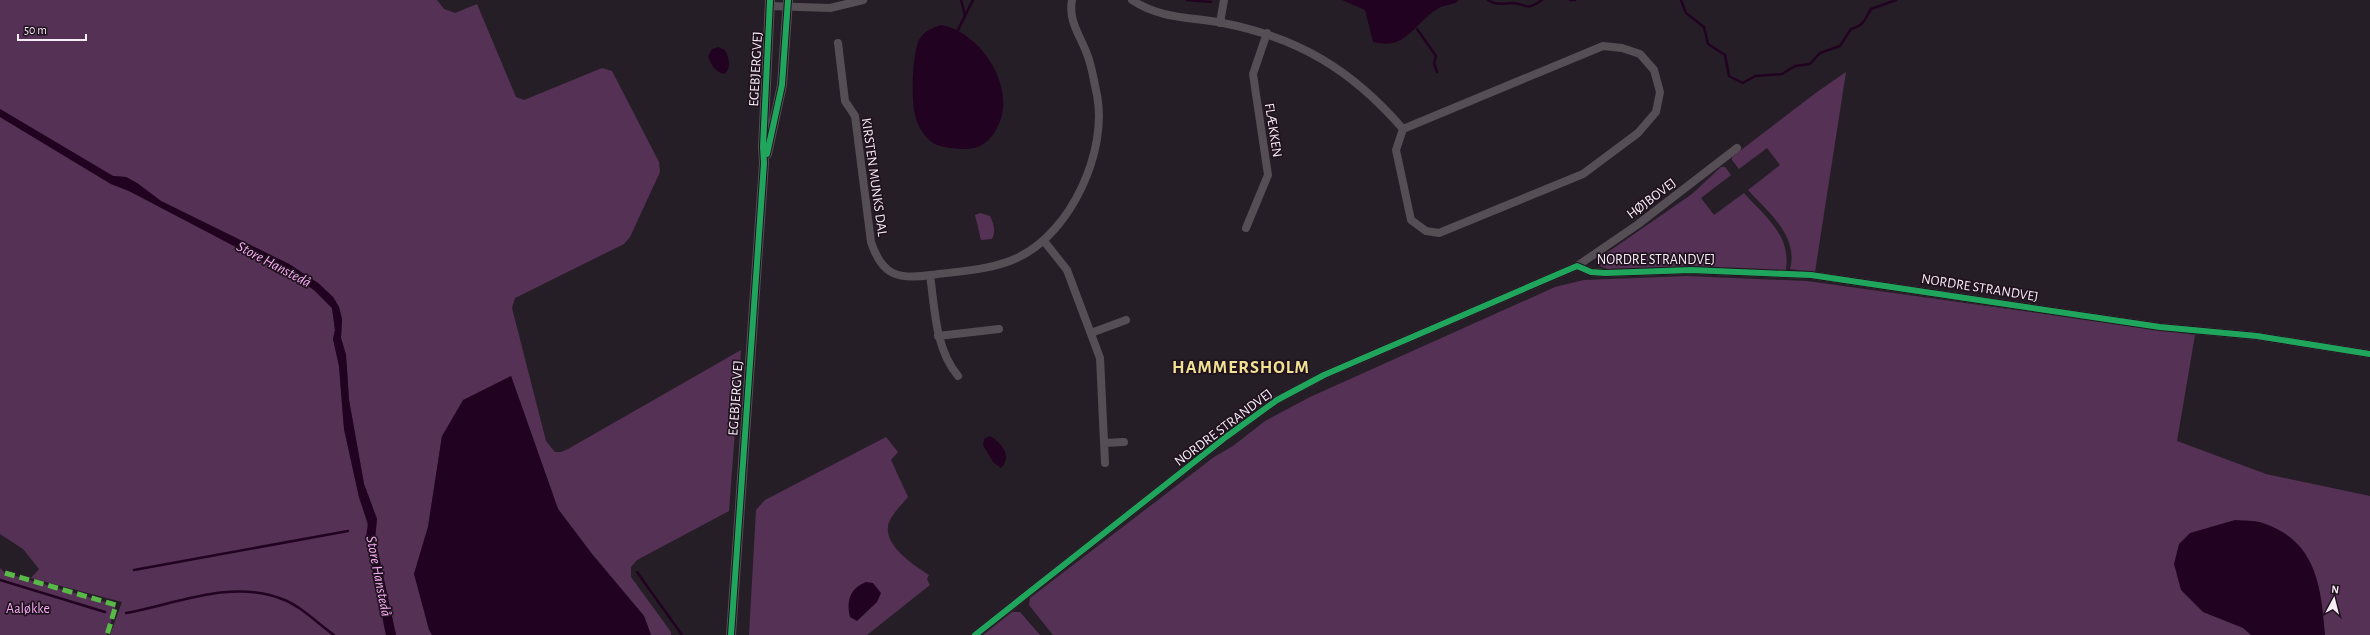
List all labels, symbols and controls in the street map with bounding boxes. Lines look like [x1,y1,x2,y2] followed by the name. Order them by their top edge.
[18,16,86,42] scale bar
[24,24,47,36] text: 50 m
[747,31,765,107] street label: EGEBJERGVEJ
[1262,102,1284,158] street label: FLÆKKEN
[859,117,889,238] street label: KIRSTEN MUNKS DAL
[1624,175,1679,222] street label: HØJBOVEJ
[234,239,313,290] water label: Store Hanstedå
[1597,253,1715,267] street label: NORDRE STRANDVEJ
[1920,272,2039,304] street label: NORDRE STRANDVEJ
[1172,359,1310,377] district label: HAMMERSHOLM
[726,360,746,436] street label: EGEBJERGVEJ
[1172,387,1275,469] street label: NORDRE STRANDVEJ
[363,534,394,618] water label: Store Hanstedå
[2314,579,2354,619] north arrow
[2331,584,2340,595] text: N
[6,602,50,616] park label: Aaløkke

